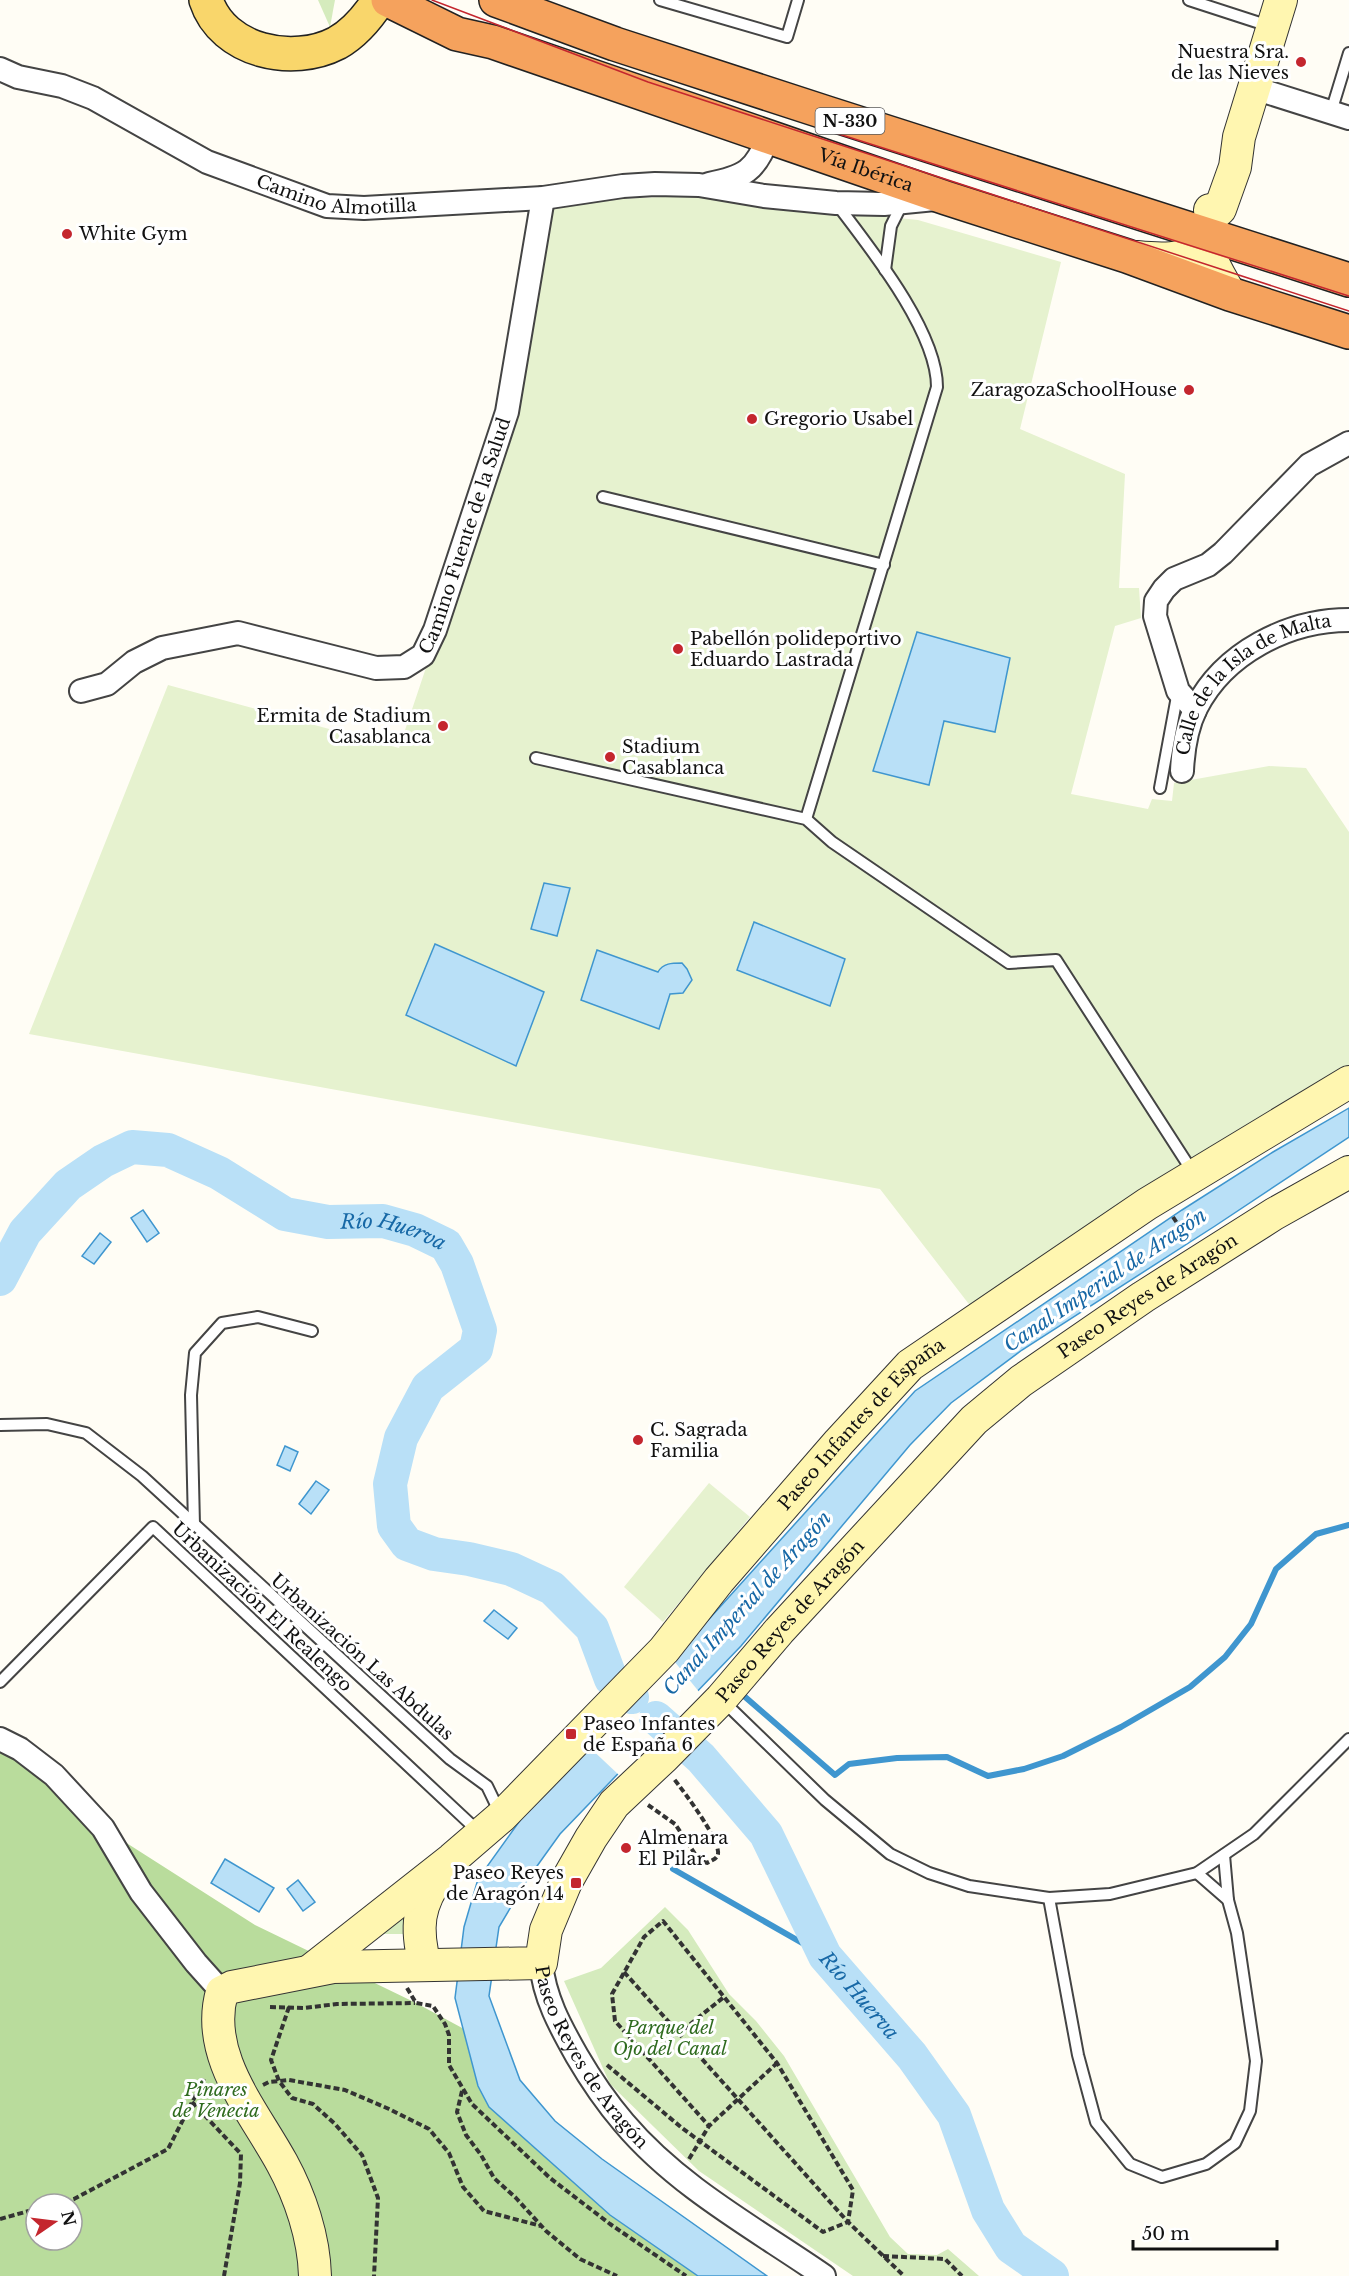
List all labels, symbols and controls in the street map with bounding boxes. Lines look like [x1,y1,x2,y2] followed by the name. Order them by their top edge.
[1171,41,1289,84] place label: Nuestra Sra. de las Nieves
[1294,55,1308,69] marker: Nuestra Sra. de las Nieves
[816,108,884,134] road number: N-330
[815,144,916,197] street label: Vía Ibérica
[253,170,417,219] street label: Camino Almotilla
[78,223,188,245] place label: White Gym
[60,227,74,241] marker: White Gym
[971,379,1177,401] place label: ZaragozaSchoolHouse
[1182,383,1196,397] marker: ZaragozaSchoolHouse
[764,408,914,430] place label: Gregorio Usabel
[745,412,759,426] marker: Gregorio Usabel
[414,415,515,658] street label: Camino Fuente de la Salud
[1172,610,1333,757] street label: Calle de la Isla de Malta
[690,628,901,671] place label: Pabellón polideportivo Eduardo Lastrada
[671,642,685,656] marker: Pabellón polideportivo Eduardo Lastrada
[257,705,431,748] place label: Ermita de Stadium Casablanca
[436,719,450,733] marker: Ermita de Stadium Casablanca
[622,736,724,779] place label: Stadium Casablanca
[603,750,617,764] marker: Stadium Casablanca
[999,1203,1211,1357] water label: Canal Imperial de Aragón
[339,1208,450,1255] water label: Río Huerva
[1054,1229,1242,1363] street label: Paseo Reyes de Aragón
[774,1334,949,1515] street label: Paseo Infantes de España
[650,1419,747,1462] place label: C. Sagrada Familia
[631,1433,645,1447] marker: C. Sagrada Familia
[658,1506,836,1700] water label: Canal Imperial de Aragón
[167,1518,357,1696] street label: Urbanización El Realengo
[712,1535,869,1707] street label: Paseo Reyes de Aragón
[266,1569,458,1745] street label: Urbanización Las Abdulas
[583,1713,716,1756] place label: Paseo Infantes de España 6
[564,1727,578,1741] marker: Paseo Infantes de España 6
[637,1827,728,1870] place label: Almenara El Pilar
[619,1841,633,1855] marker: Almenara El Pilar
[446,1862,564,1905] place label: Paseo Reyes de Aragón 14
[569,1876,583,1890] marker: Paseo Reyes de Aragón 14
[814,1946,904,2044] water label: Río Huerva
[530,1964,653,2153] street label: Paseo Reyes de Aragón
[613,2017,727,2060] park label: Parque del Ojo del Canal
[172,2079,260,2122] park label: Pinares de Venecia
[24,2192,84,2252] north arrow
[57,2209,80,2228] text: N
[1133,2213,1277,2251] scale bar
[1142,2223,1190,2245] text: 50 m

